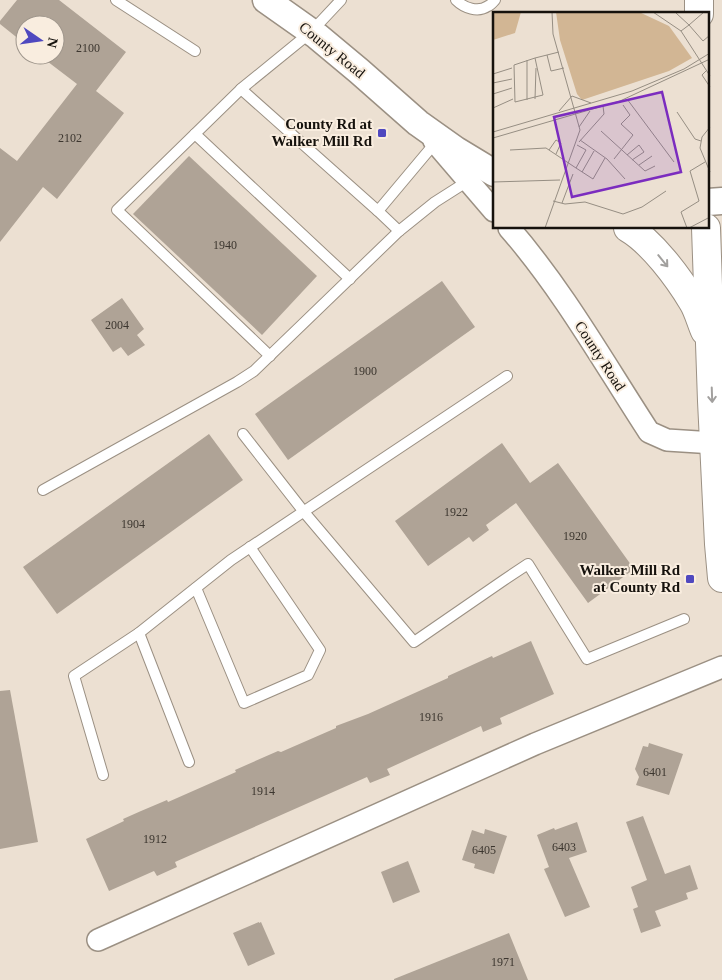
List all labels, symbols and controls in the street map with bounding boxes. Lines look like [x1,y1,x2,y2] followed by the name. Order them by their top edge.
[493,12,710,229] inset map
[15,15,65,65] north arrow
[296,19,368,82] street label: County Road
[44,36,61,49] text: N
[76,41,100,55] house number: 2100
[271,116,373,149] place label: County Rd at Walker Mill Rd
[376,127,388,139] marker: County Rd at Walker Mill Rd
[58,131,82,145] house number: 2102
[213,238,237,252] house number: 1940
[658,254,669,267] one-way arrow
[105,318,129,332] house number: 2004
[572,318,629,394] street label: County Road
[353,364,377,378] house number: 1900
[707,386,717,402] one-way arrow
[444,505,468,519] house number: 1922
[121,517,145,531] house number: 1904
[563,529,587,543] house number: 1920
[579,562,681,595] place label: Walker Mill Rd at County Rd
[684,573,696,585] marker: Walker Mill Rd at County Rd
[419,710,443,724] house number: 1916
[643,765,667,779] house number: 6401
[251,784,275,798] house number: 1914
[143,832,167,846] house number: 1912
[552,840,576,854] house number: 6403
[472,843,496,857] house number: 6405
[491,955,515,969] house number: 1971

